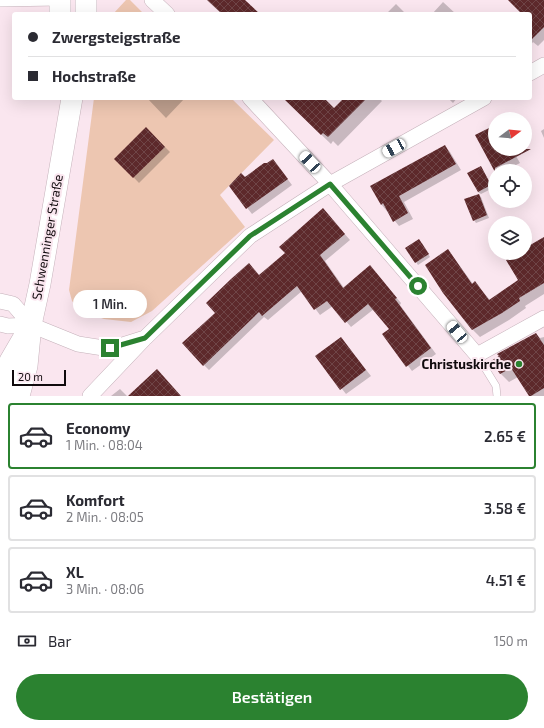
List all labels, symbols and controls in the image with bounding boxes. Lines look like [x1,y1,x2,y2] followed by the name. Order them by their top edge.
[52,28,181,46] text: Zwergsteigstraße
[52,67,136,85] text: Hochstraße
[488,112,532,156] north arrow
[488,112,532,260] map controls
[381,137,407,159] car
[297,149,323,175] car
[488,164,532,208] button: locate
[28,173,66,301] street label: Schwenninger Straße
[488,216,532,260] button: layers
[409,277,427,295] route start
[73,290,147,318] callout: 1 Min.
[93,296,127,312] text: 1 Min.
[445,319,469,345] car
[101,339,119,357] route end
[422,356,511,372] place label: Christuskirche
[514,359,524,369] marker: Christuskirche
[12,368,66,387] scale bar
[18,370,43,383] text: 20 m
[18,418,54,454] icon: car
[66,419,131,437] text: Economy
[484,427,526,445] text: 2.65 €
[66,437,143,453] text: 1 Min. · 08:04
[18,490,54,526] icon: car
[66,491,125,509] text: Komfort
[484,499,526,517] text: 3.58 €
[66,509,144,525] text: 2 Min. · 08:05
[18,562,54,598] icon: car
[66,563,84,581] text: XL
[486,571,526,589] text: 4.51 €
[66,581,144,597] text: 3 Min. · 08:06
[16,630,38,652] icon: cash
[48,632,72,650] text: Bar
[494,633,528,649] text: 150 m
[16,674,528,720] button: Bestätigen

